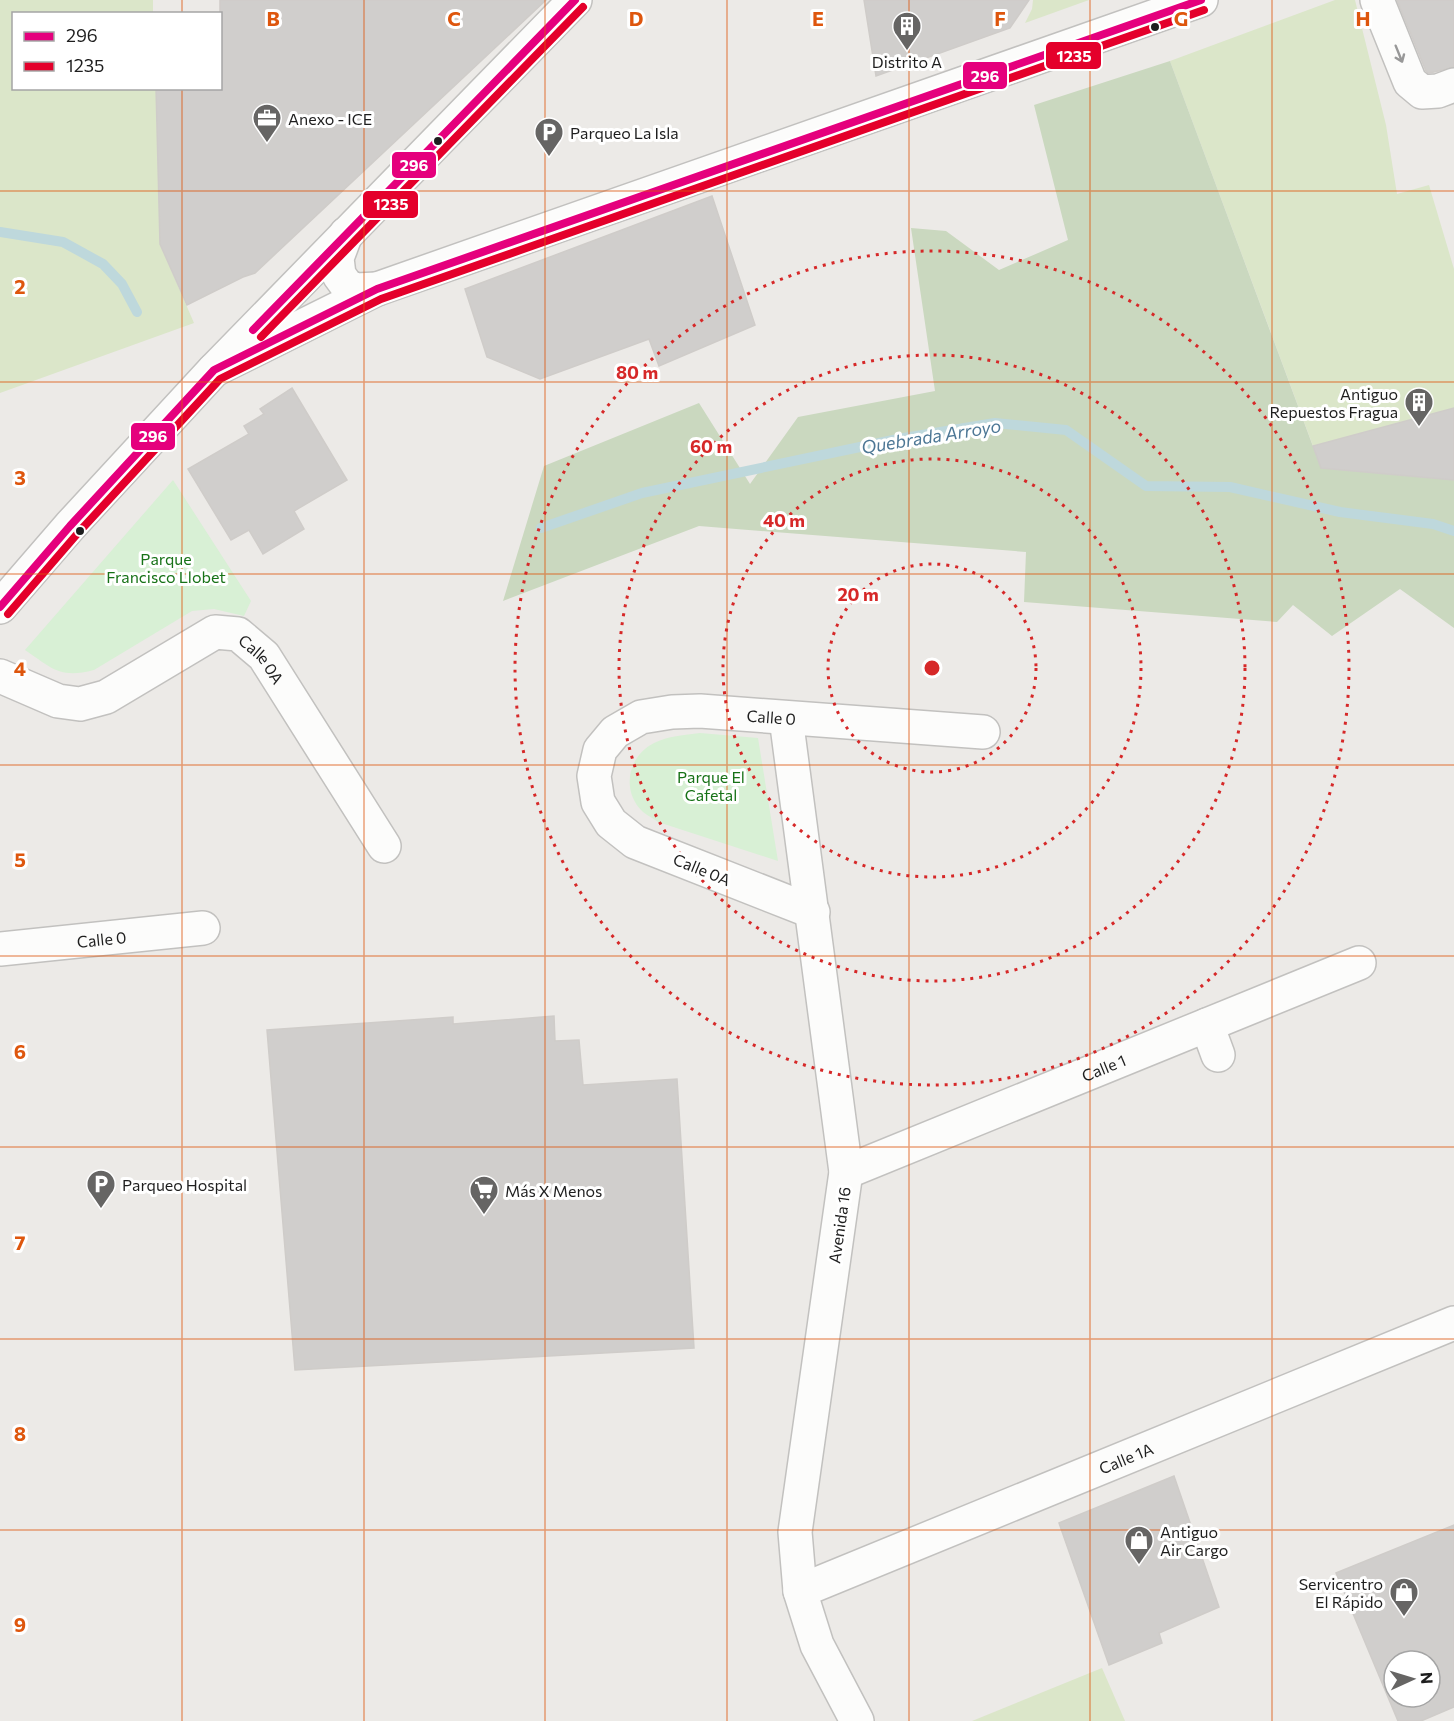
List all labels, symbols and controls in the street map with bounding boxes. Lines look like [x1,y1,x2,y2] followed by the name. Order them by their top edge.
[266,6,280,30] text: B
[447,6,461,30] text: C
[629,6,643,30] text: D
[812,6,824,30] text: E
[994,6,1006,30] text: F
[1174,6,1188,30] text: G
[1356,6,1371,30] text: H
[891,10,923,52] building icon: Distrito A
[12,12,222,90] legend
[1149,21,1161,33] unlabelled marker
[66,24,98,46] text: 296
[1045,41,1102,70] line badge: 1235
[1394,44,1405,63] one-way arrow
[1057,46,1092,65] text: 1235
[872,52,942,71] place label: Distrito A
[66,54,104,76] text: 1235
[962,61,1008,90] line badge: 296
[971,66,1000,85] text: 296
[251,102,283,144] office icon: Anexo - ICE
[288,109,372,128] place label: Anexo - ICE
[533,116,565,158] parking icon: Parqueo La Isla
[570,123,679,142] place label: Parqueo La Isla
[432,135,444,147] unlabelled marker
[391,151,437,179] line badge: 296
[400,155,429,174] text: 296
[362,190,419,219] line badge: 1235
[374,194,409,213] text: 1235
[14,274,26,298] text: 2
[616,361,658,383] text: 80 m
[1270,384,1398,421] place label: Antiguo Repuestos Fragua
[1403,386,1435,428] building icon: Antiguo Repuestos Fragua
[860,414,1002,458] water label: Quebrada Arroyo
[130,422,176,451] line badge: 296
[139,426,168,445] text: 296
[690,435,732,457] text: 60 m
[14,465,26,489] text: 3
[763,509,805,531] text: 40 m
[74,525,86,537] unlabelled marker
[106,549,226,586] park label: Parque Francisco Llobet
[837,583,879,605] text: 20 m
[235,630,288,687] street label: Calle 0A
[14,656,26,680] text: 4
[922,658,942,678] centre of rings
[746,705,797,728] street label: Calle 0
[677,767,745,804] park label: Parque El Cafetal
[14,847,26,871] text: 5
[671,849,733,889] street label: Calle 0A
[76,927,127,950] street label: Calle 0
[14,1039,26,1063] text: 6
[1079,1050,1128,1085] street label: Calle 1
[85,1168,117,1210] parking icon: Parqueo Hospital
[468,1174,500,1216] supermarket icon: Más X Menos
[122,1175,247,1194] place label: Parqueo Hospital
[505,1181,602,1200] place label: Más X Menos
[824,1185,854,1265] street label: Avenida 16
[15,1230,26,1254] text: 7
[14,1421,26,1445] text: 8
[1096,1438,1156,1477] street label: Calle 1A
[1160,1522,1228,1559] place label: Antiguo Air Cargo
[1123,1524,1155,1566] shop icon: Antiguo Air Cargo
[1299,1574,1383,1611] place label: Servicentro El Rápido
[1388,1576,1420,1618] shop icon: Servicentro El Rápido
[14,1612,26,1636] text: 9
[1382,1649,1442,1709] north arrow
[1418,1671,1437,1685] text: N

